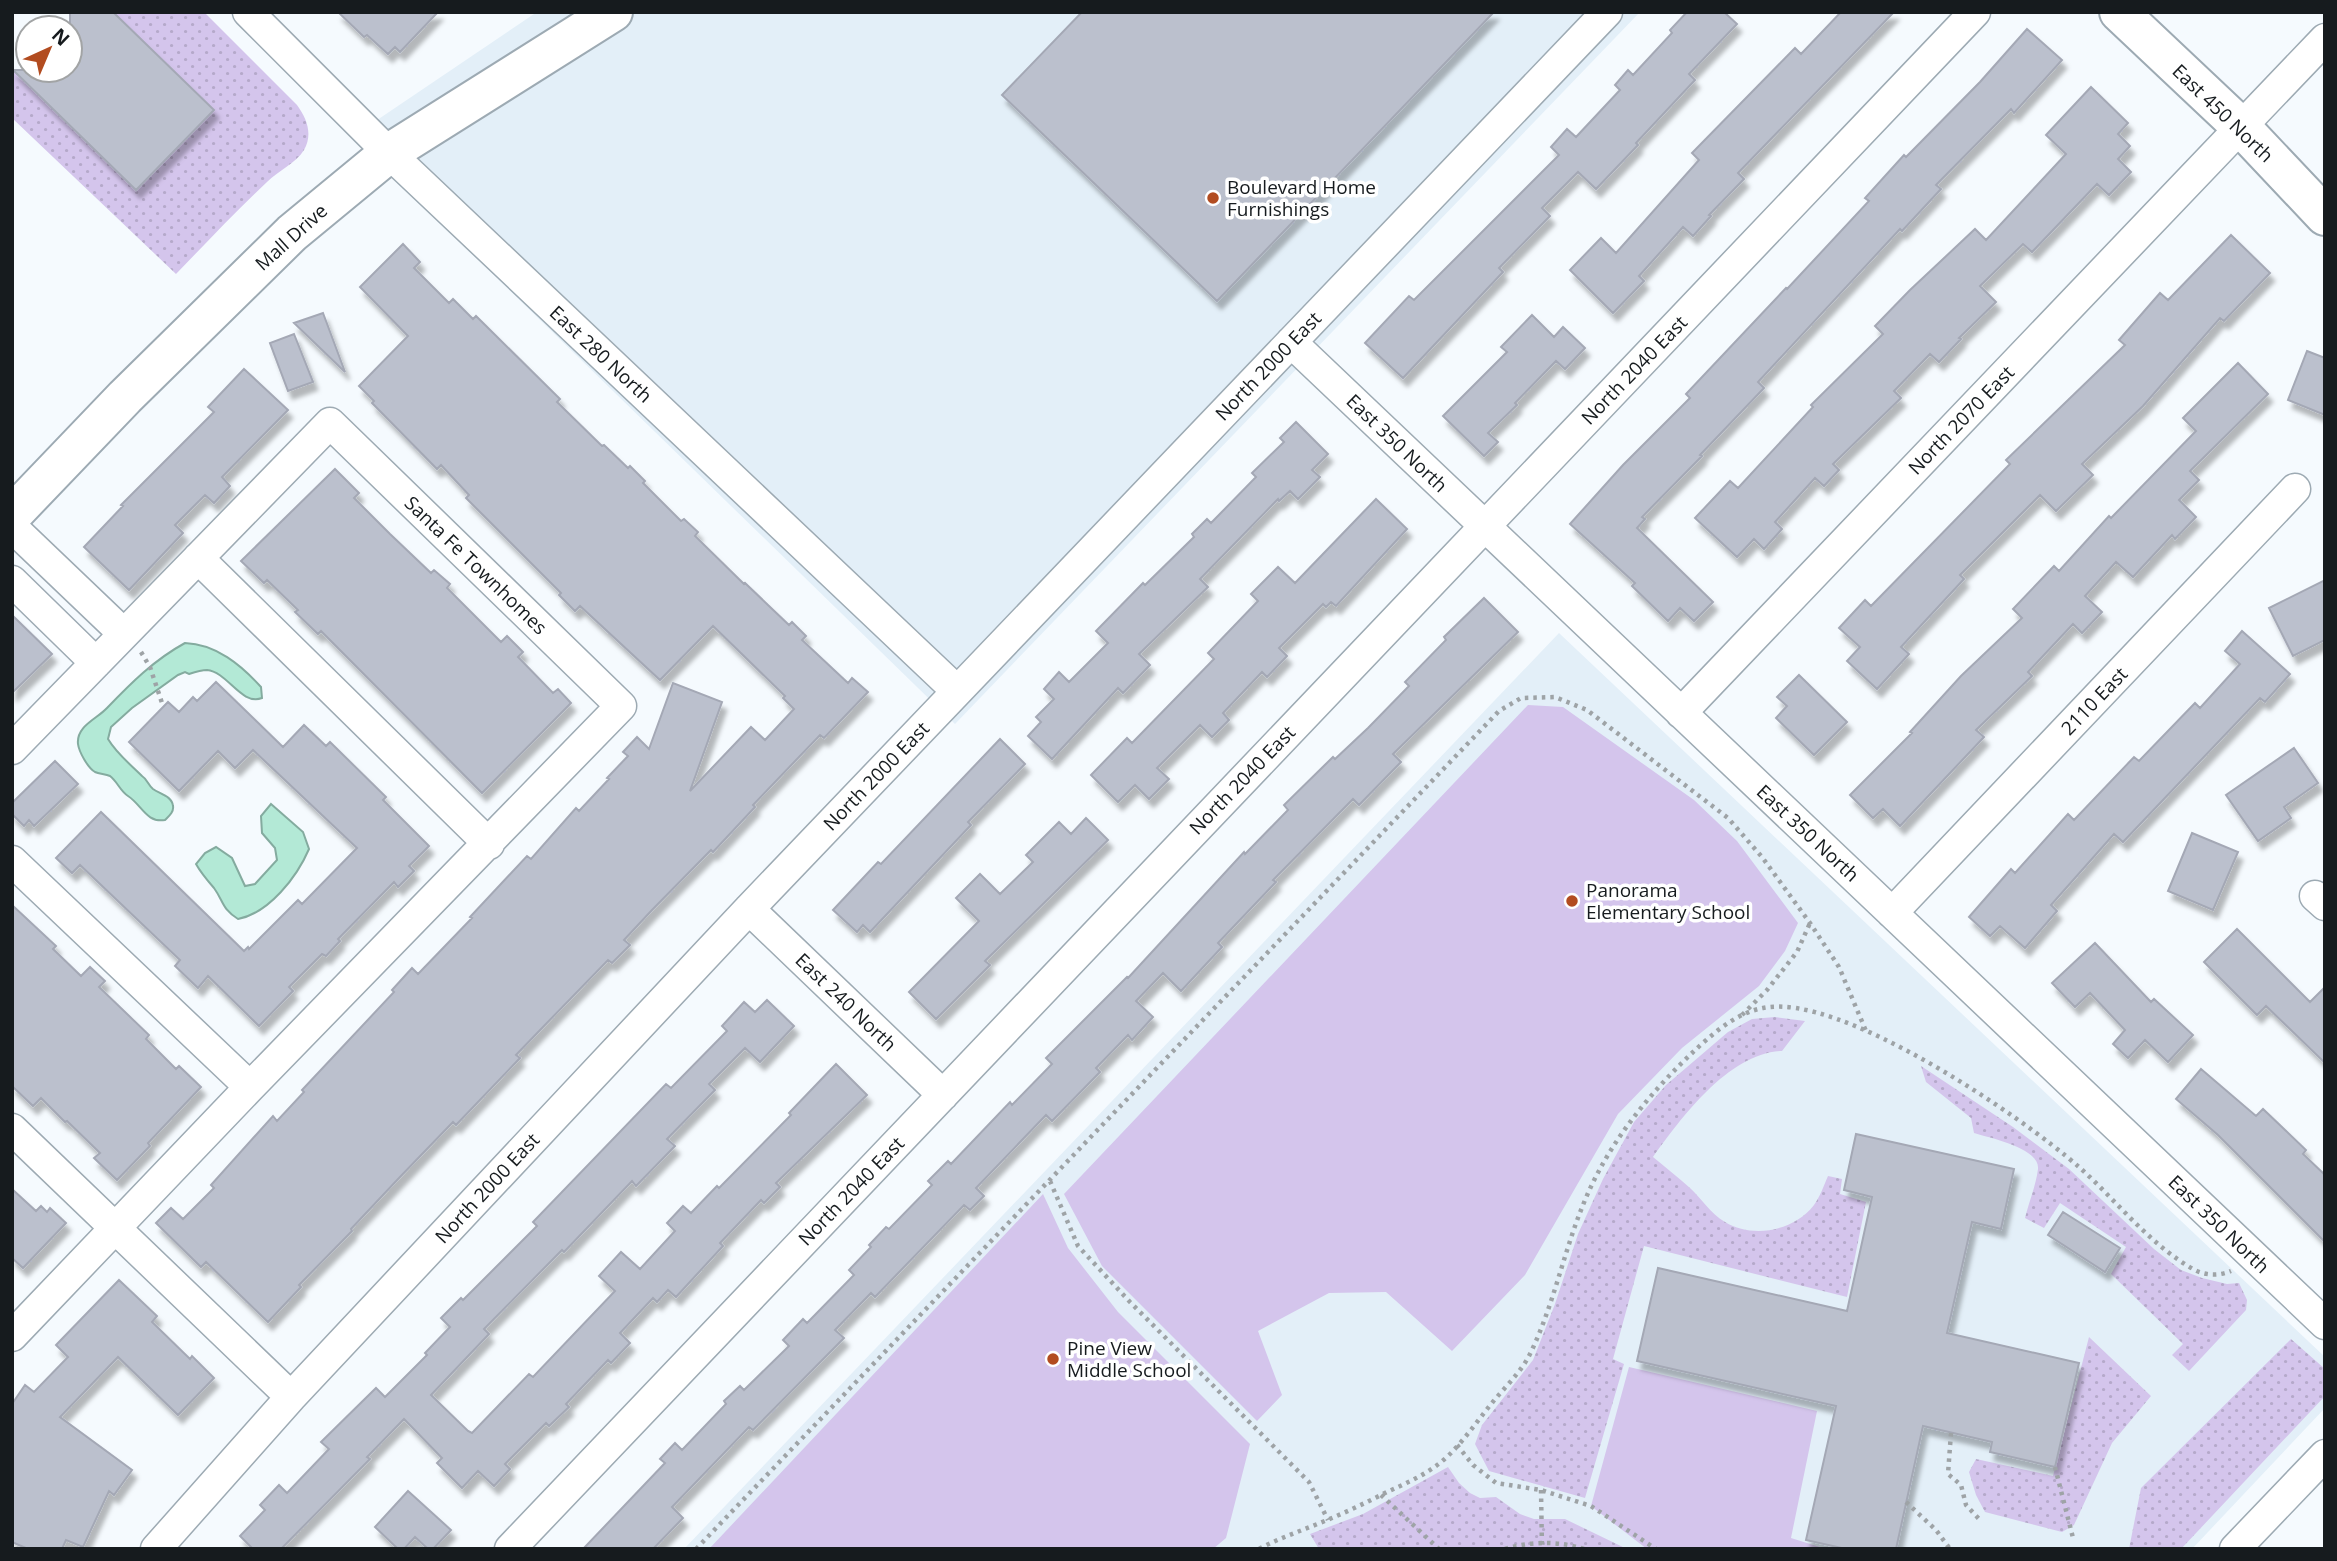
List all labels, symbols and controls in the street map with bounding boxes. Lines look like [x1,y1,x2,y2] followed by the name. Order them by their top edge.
[14,14,84,84] north arrow
[46,22,75,51] text: N
[2167,58,2279,168] street label: East 450 North
[1227,174,1376,222] place label: Boulevard Home Furnishings
[1205,190,1221,206] marker: Boulevard Home Furnishings
[249,198,333,276] street label: Mall Drive
[544,300,658,408] street label: East 280 North
[1209,306,1327,426] street label: North 2000 East
[1575,310,1693,430] street label: North 2040 East
[1902,360,2020,480] street label: North 2070 East
[1341,388,1453,498] street label: East 350 North
[399,490,553,640] street label: Santa Fe Townhomes
[2055,661,2133,741] street label: 2110 East
[817,716,935,836] street label: North 2000 East
[1183,720,1301,840] street label: North 2040 East
[1751,779,1865,887] street label: East 350 North
[1586,877,1750,925] place label: Panorama Elementary School
[1564,893,1580,909] marker: Panorama Elementary School
[790,947,902,1057] street label: East 240 North
[429,1127,545,1249] street label: North 2000 East
[792,1131,910,1251] street label: North 2040 East
[2163,1169,2275,1279] street label: East 350 North
[1067,1335,1191,1383] place label: Pine View Middle School
[1045,1351,1061,1367] marker: Pine View Middle School

